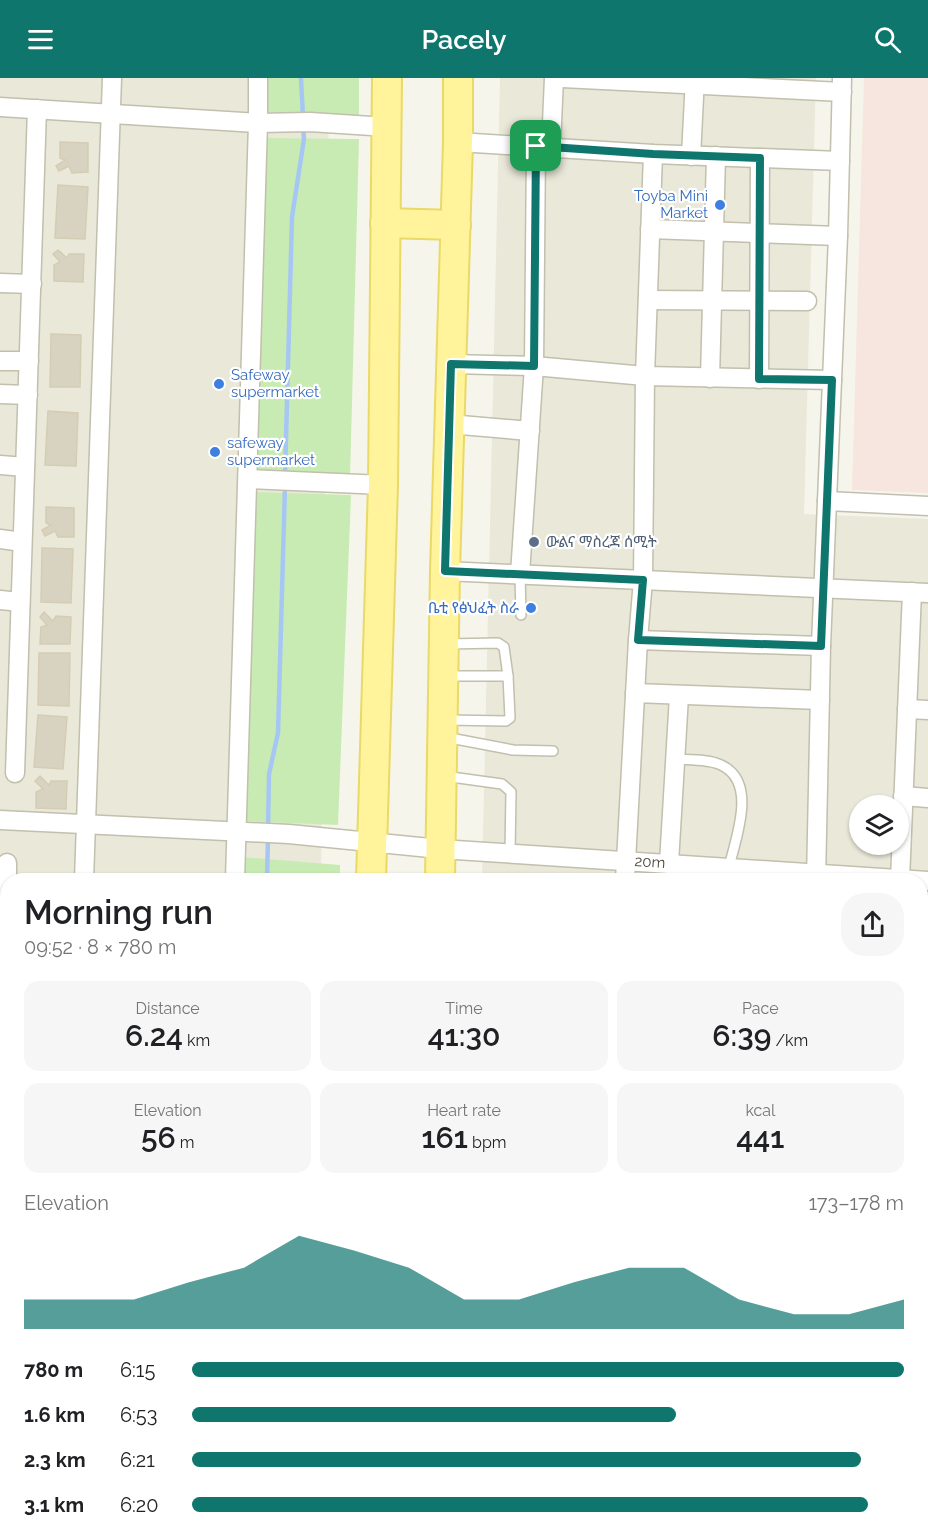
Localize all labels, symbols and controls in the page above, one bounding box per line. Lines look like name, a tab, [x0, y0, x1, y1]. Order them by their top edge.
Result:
icon: menu	[24, 23, 57, 56]
icon: search	[871, 23, 904, 56]
text: Pacely	[421, 24, 507, 55]
pin	[510, 120, 561, 171]
icon: arrive	[519, 129, 552, 162]
place label: Toyba Mini Market	[634, 187, 708, 222]
marker: Toyba Mini Market	[713, 198, 727, 212]
place label: Safeway supermarket	[231, 366, 319, 401]
marker: Safeway supermarket	[212, 377, 226, 391]
place label: safeway supermarket	[227, 434, 315, 469]
marker: safeway supermarket	[208, 445, 222, 459]
place label: ውልና ማስረጃ ሰሚት	[546, 533, 657, 551]
marker: ውልና ማስረጃ ሰሚት	[527, 535, 541, 549]
place label: ቤቲ የፅህፈት ስራ	[428, 599, 519, 617]
marker: ቤቲ የፅህፈት ስራ	[524, 601, 538, 615]
map controls	[849, 795, 909, 855]
button: layers	[849, 795, 909, 855]
street label: 20m	[634, 852, 666, 872]
text: Morning run	[24, 893, 213, 932]
button: share	[841, 893, 904, 956]
text: 09:52 · 8 × 780 m	[24, 935, 177, 959]
text: Distance	[136, 999, 200, 1018]
text: Time	[445, 999, 483, 1018]
text: Pace	[742, 999, 779, 1018]
text: 6.24	[125, 1018, 183, 1053]
text: 41:30	[428, 1018, 500, 1053]
text: 6:39	[712, 1018, 771, 1053]
text: km	[183, 1031, 210, 1050]
text: /km	[771, 1031, 808, 1050]
text: Elevation	[134, 1101, 202, 1120]
text: Heart rate	[427, 1101, 501, 1120]
text: kcal	[745, 1101, 775, 1120]
text: 56	[141, 1120, 176, 1155]
text: 161	[421, 1120, 468, 1155]
text: 441	[736, 1120, 784, 1155]
text: m	[176, 1133, 194, 1152]
text: bpm	[468, 1133, 507, 1152]
text: Elevation	[24, 1191, 109, 1215]
text: 173–178 m	[808, 1191, 904, 1215]
text: 780 m	[24, 1358, 83, 1382]
text: 6:15	[120, 1358, 155, 1382]
text: 1.6 km	[24, 1403, 85, 1427]
text: 6:53	[120, 1403, 157, 1427]
text: 2.3 km	[24, 1448, 86, 1472]
text: 6:21	[120, 1448, 155, 1472]
text: 3.1 km	[24, 1493, 84, 1517]
text: 6:20	[120, 1493, 158, 1517]

